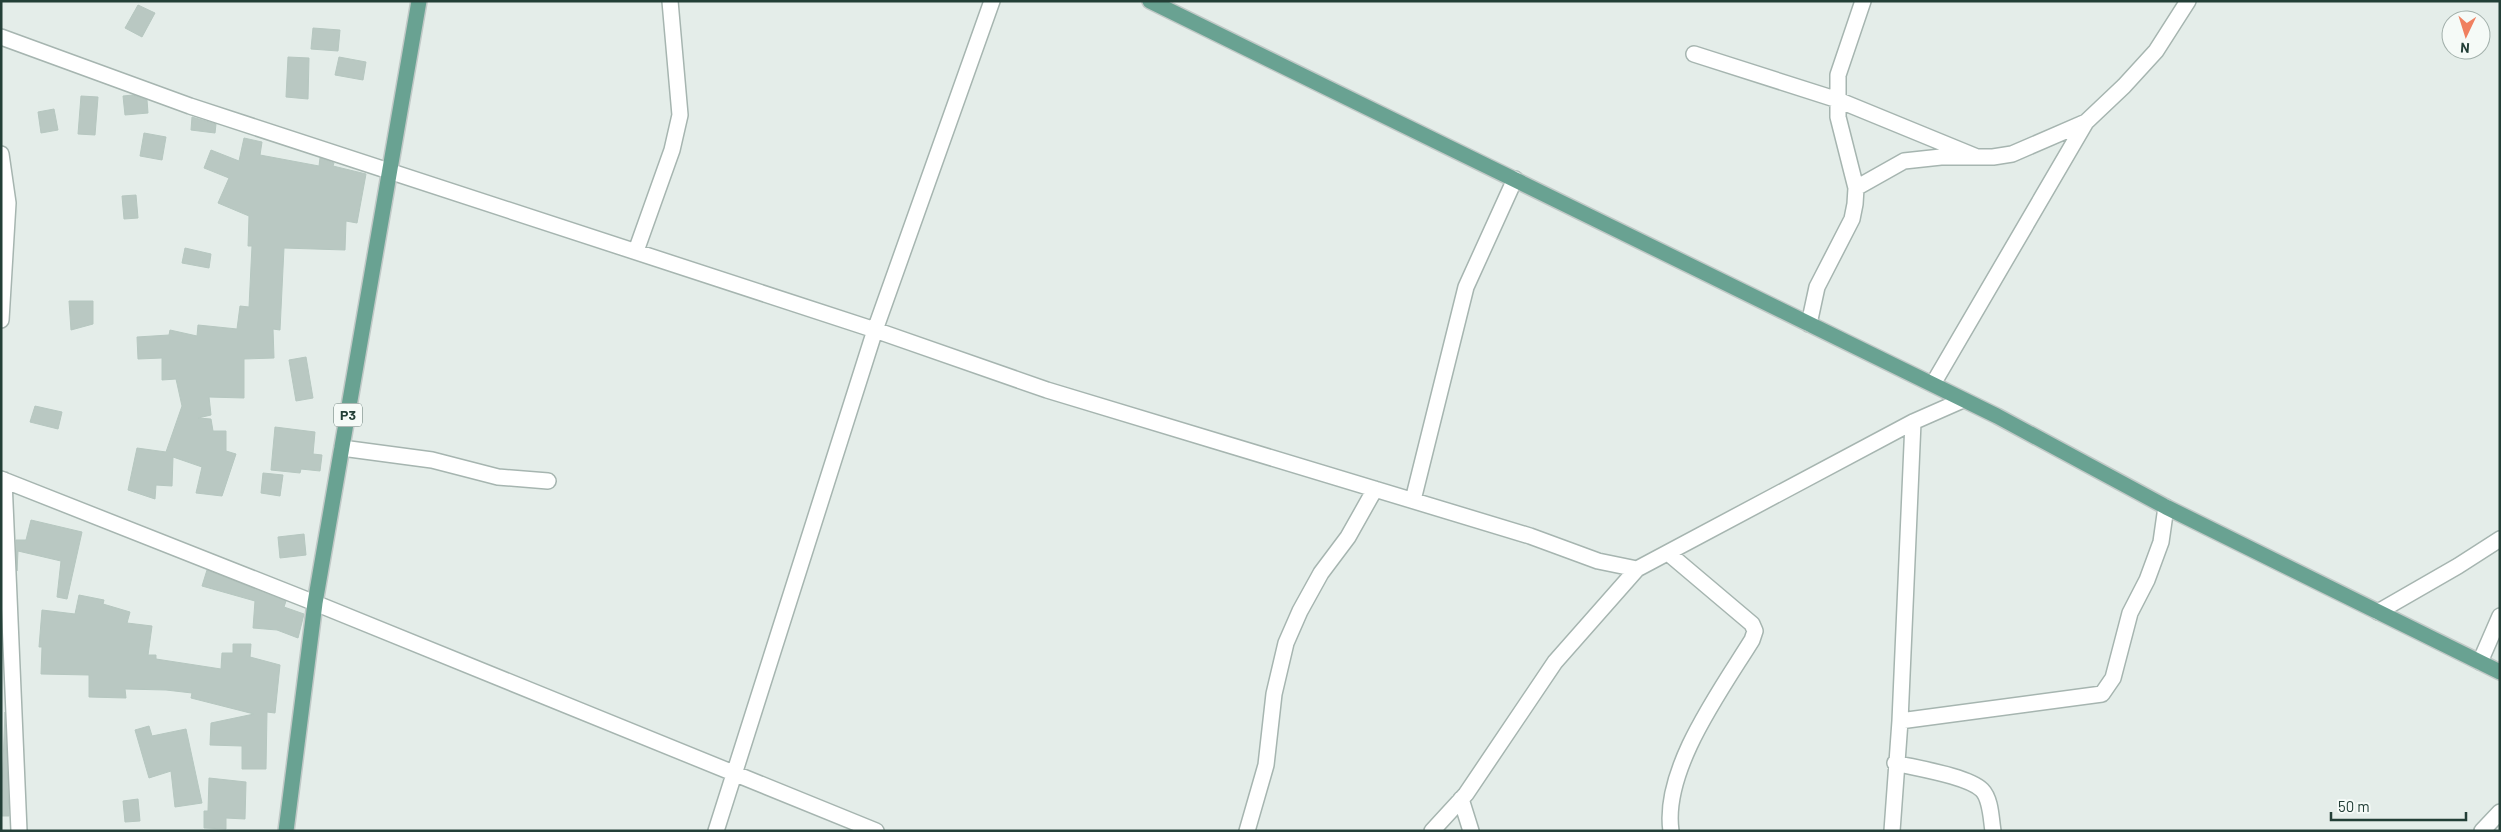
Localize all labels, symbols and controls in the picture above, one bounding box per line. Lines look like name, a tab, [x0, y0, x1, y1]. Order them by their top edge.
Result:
north arrow	[2441, 10, 2491, 60]
text: N	[2460, 40, 2470, 57]
road number: P3	[334, 404, 362, 426]
scale bar	[2331, 790, 2466, 822]
text: 50 m	[2338, 797, 2370, 815]

